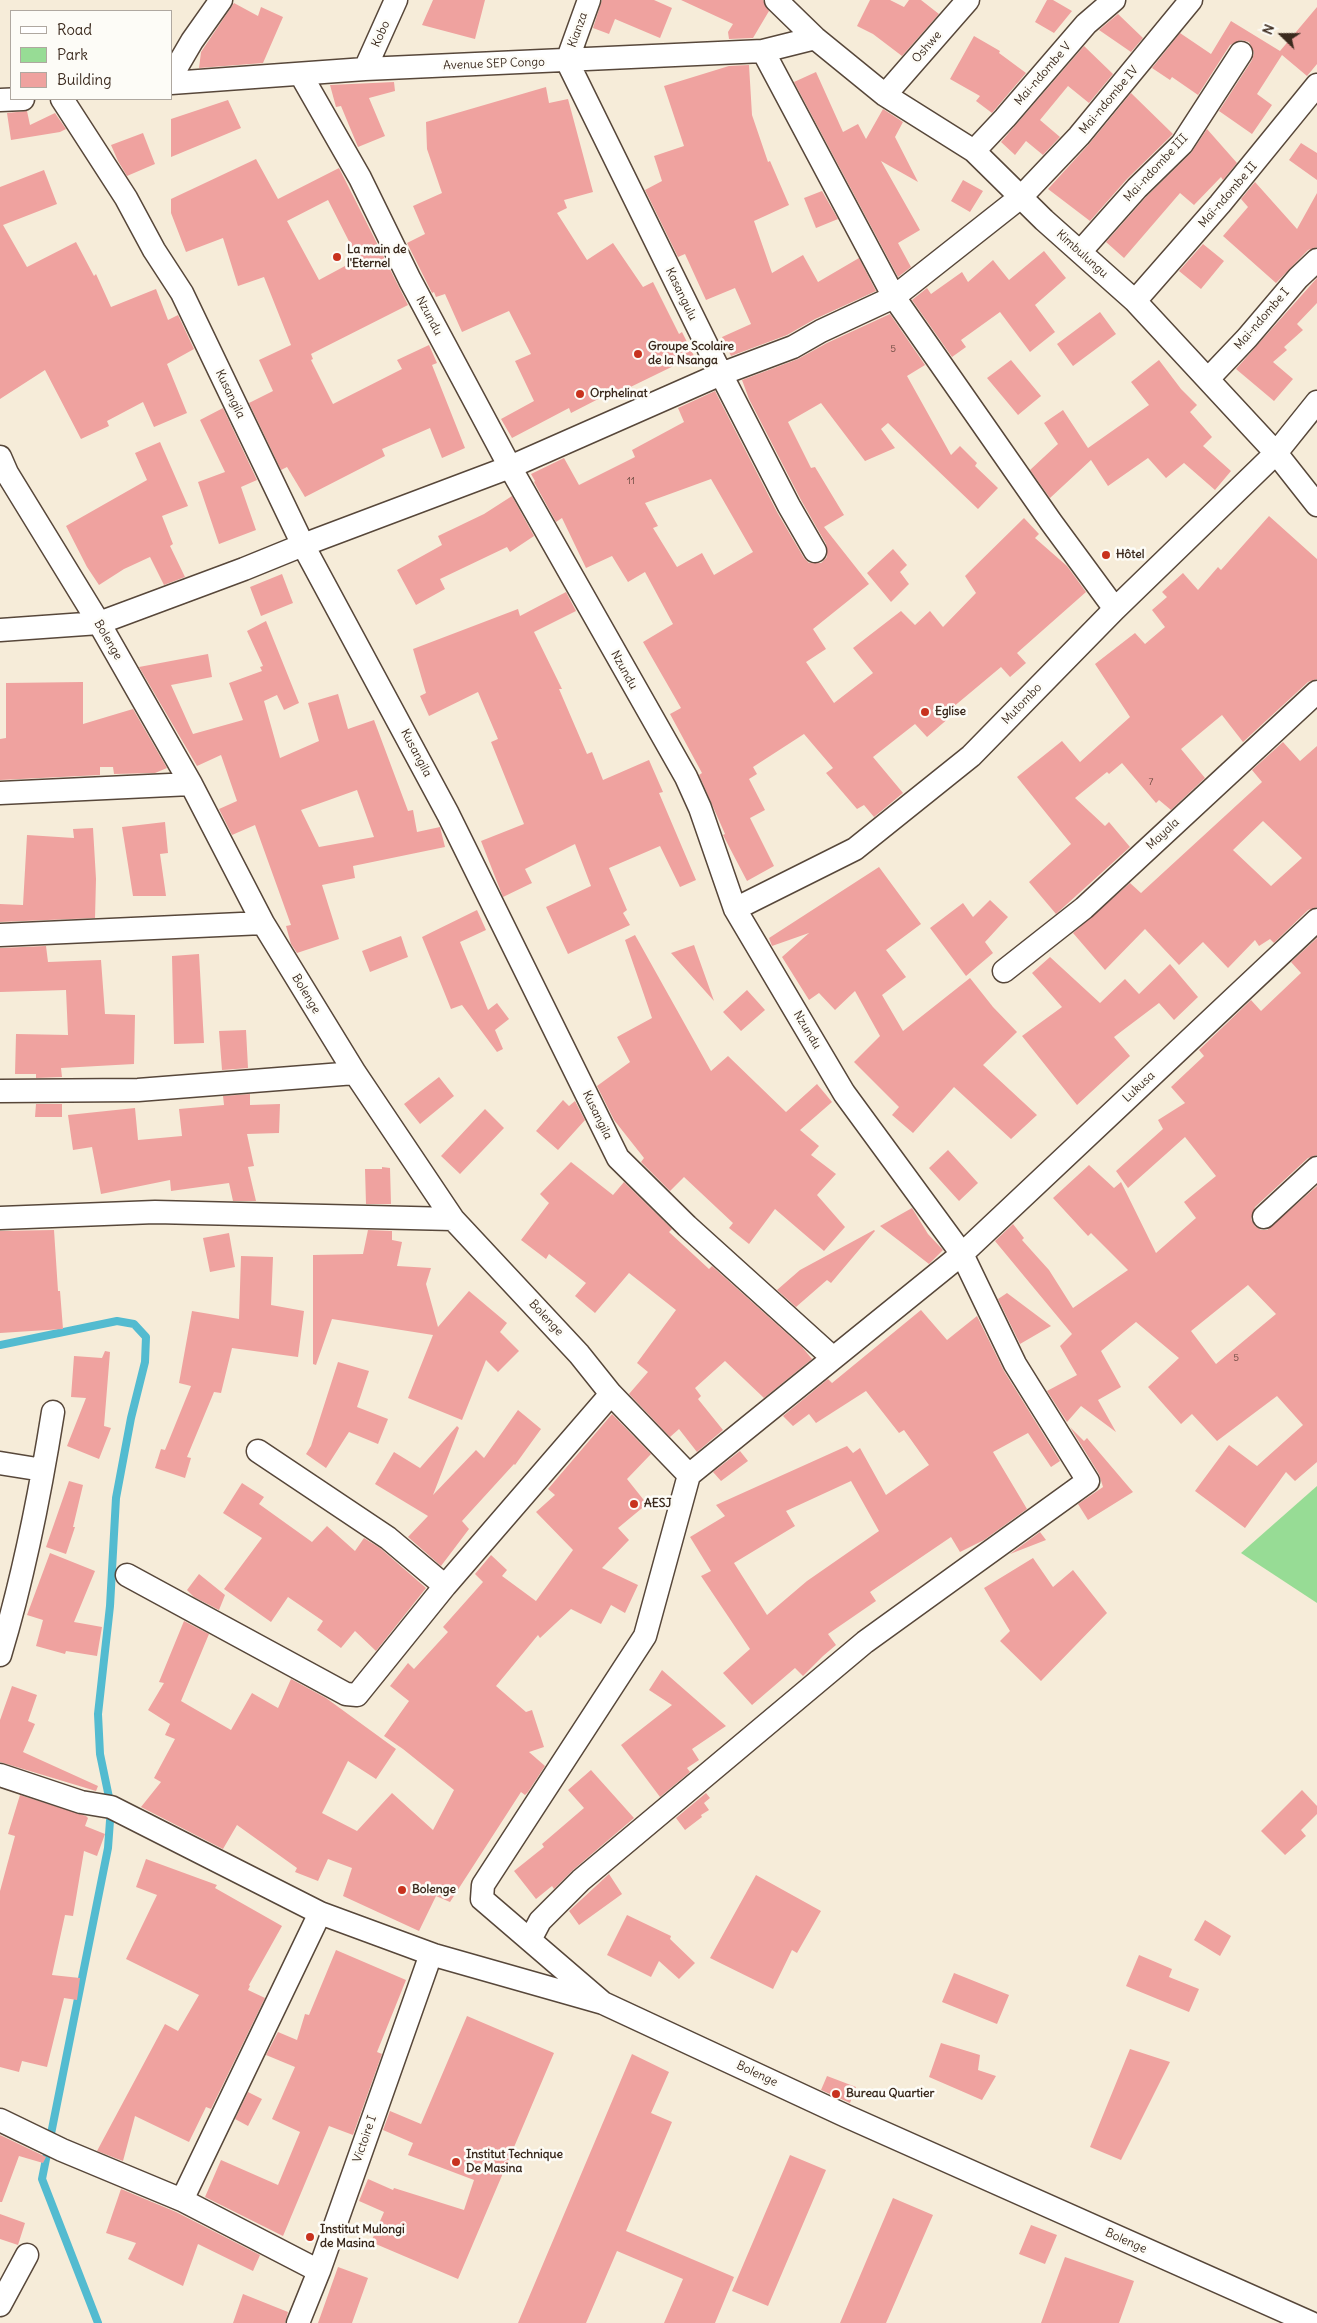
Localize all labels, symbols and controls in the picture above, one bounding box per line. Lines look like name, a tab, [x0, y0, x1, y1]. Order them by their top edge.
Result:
legend	[10, 10, 172, 100]
street label: Kianza	[565, 10, 591, 50]
north arrow	[1257, 10, 1307, 60]
street label: Kobo	[369, 19, 393, 49]
text: Road	[57, 20, 92, 39]
text: N	[1258, 22, 1278, 37]
street label: Oshwe	[909, 28, 945, 66]
street label: Mai-ndombe V	[1012, 39, 1074, 109]
text: Park	[57, 45, 88, 64]
street label: Avenue SEP Congo	[443, 55, 545, 73]
street label: Mai-ndombe IV	[1076, 63, 1142, 137]
text: Building	[57, 70, 112, 89]
street label: Mai-ndombe III	[1121, 131, 1191, 205]
street label: Maï-ndombe II	[1196, 159, 1260, 231]
street label: Kimbulungu	[1053, 227, 1111, 281]
place label: La main de l'Eternel	[347, 243, 406, 271]
marker: La main de l'Eternel	[331, 251, 343, 263]
street label: Kasangulu	[662, 265, 700, 323]
street label: Mai-ndombe I	[1231, 285, 1293, 353]
street label: Nzundu	[413, 294, 445, 338]
place label: Groupe Scolaire de la Nsanga	[648, 340, 734, 368]
house number: 5	[890, 343, 896, 355]
marker: Groupe Scolaire de la Nsanga	[632, 348, 644, 360]
street label: Kusangila	[212, 367, 248, 421]
place label: Orphelinat	[590, 387, 648, 401]
marker: Orphelinat	[574, 388, 586, 400]
house number: 11	[627, 475, 635, 487]
place label: Hôtel	[1116, 548, 1144, 562]
marker: Hôtel	[1100, 549, 1112, 561]
street label: Bolenge	[91, 617, 125, 663]
street label: Nzundu	[608, 648, 640, 692]
street label: Mutombo	[999, 681, 1045, 727]
place label: Eglise	[935, 705, 966, 719]
marker: Eglise	[919, 706, 931, 718]
street label: Kusangila	[397, 726, 435, 780]
house number: 7	[1149, 776, 1153, 788]
street label: Mayala	[1144, 815, 1182, 853]
street label: Bolenge	[289, 971, 323, 1017]
street label: Nzundu	[790, 1008, 824, 1052]
street label: Lukusa	[1120, 1068, 1158, 1106]
street label: Kusangila	[579, 1088, 615, 1142]
street label: Bolenge	[526, 1297, 566, 1339]
house number: 5	[1233, 1352, 1239, 1364]
place label: AESJ	[644, 1497, 672, 1511]
marker: AESJ	[628, 1498, 640, 1510]
place label: Bolenge	[412, 1883, 456, 1897]
marker: Bolenge	[396, 1884, 408, 1896]
street label: Bolenge	[734, 2058, 780, 2090]
place label: Bureau Quartier	[846, 2087, 934, 2101]
marker: Bureau Quartier	[830, 2088, 842, 2100]
street label: Victoire I	[350, 2114, 380, 2164]
place label: Institut Technique De Masina	[466, 2148, 563, 2176]
marker: Institut Technique De Masina	[450, 2156, 462, 2168]
place label: Institut Mulongi de Masina	[320, 2223, 405, 2251]
street label: Bolenge	[1103, 2226, 1149, 2256]
marker: Institut Mulongi de Masina	[304, 2231, 316, 2243]

